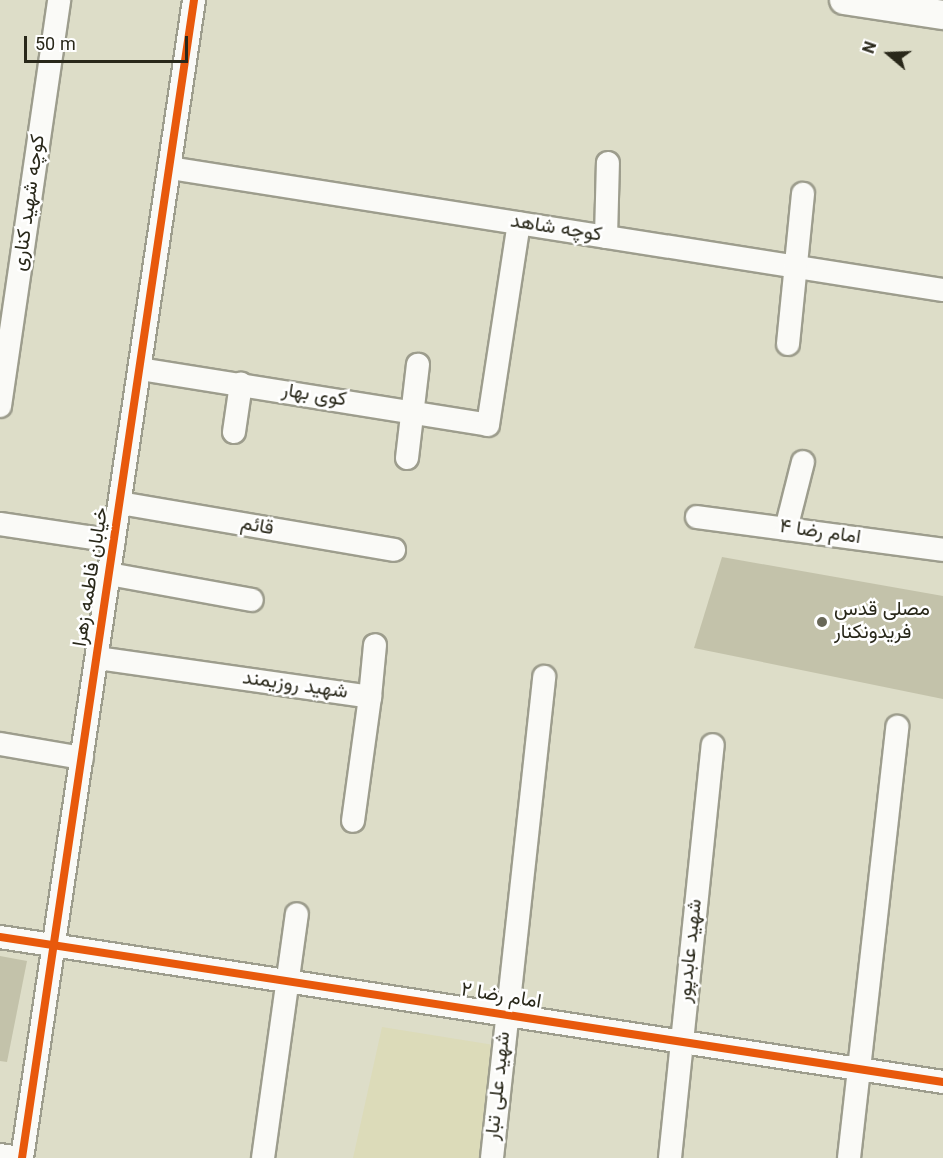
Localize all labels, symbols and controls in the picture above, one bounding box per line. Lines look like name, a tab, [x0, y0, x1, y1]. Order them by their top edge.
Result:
scale bar	[27, 24, 190, 62]
north arrow	[859, 24, 919, 84]
text: 50 m	[35, 32, 76, 60]
text: N	[858, 39, 885, 57]
street label: کوچه شهید کناری	[9, 133, 51, 273]
street label: کوچه شاهد	[508, 210, 604, 248]
street label: کوی بهار	[280, 379, 348, 413]
street label: خیابان فاطمه زهرا	[69, 506, 115, 648]
street label: قائم	[239, 512, 275, 542]
street label: امام رضا ۴	[778, 515, 862, 551]
place label: مصلی قدس فریدونکنار	[834, 598, 930, 645]
marker: مصلی قدس فریدونکنار	[815, 615, 829, 629]
street label: شهید روزیمند	[241, 667, 349, 705]
street label: شهید عابدپور	[674, 898, 708, 1004]
street label: امام رضا ۲	[459, 979, 543, 1015]
street label: شهید علی تبار	[481, 1030, 517, 1142]

